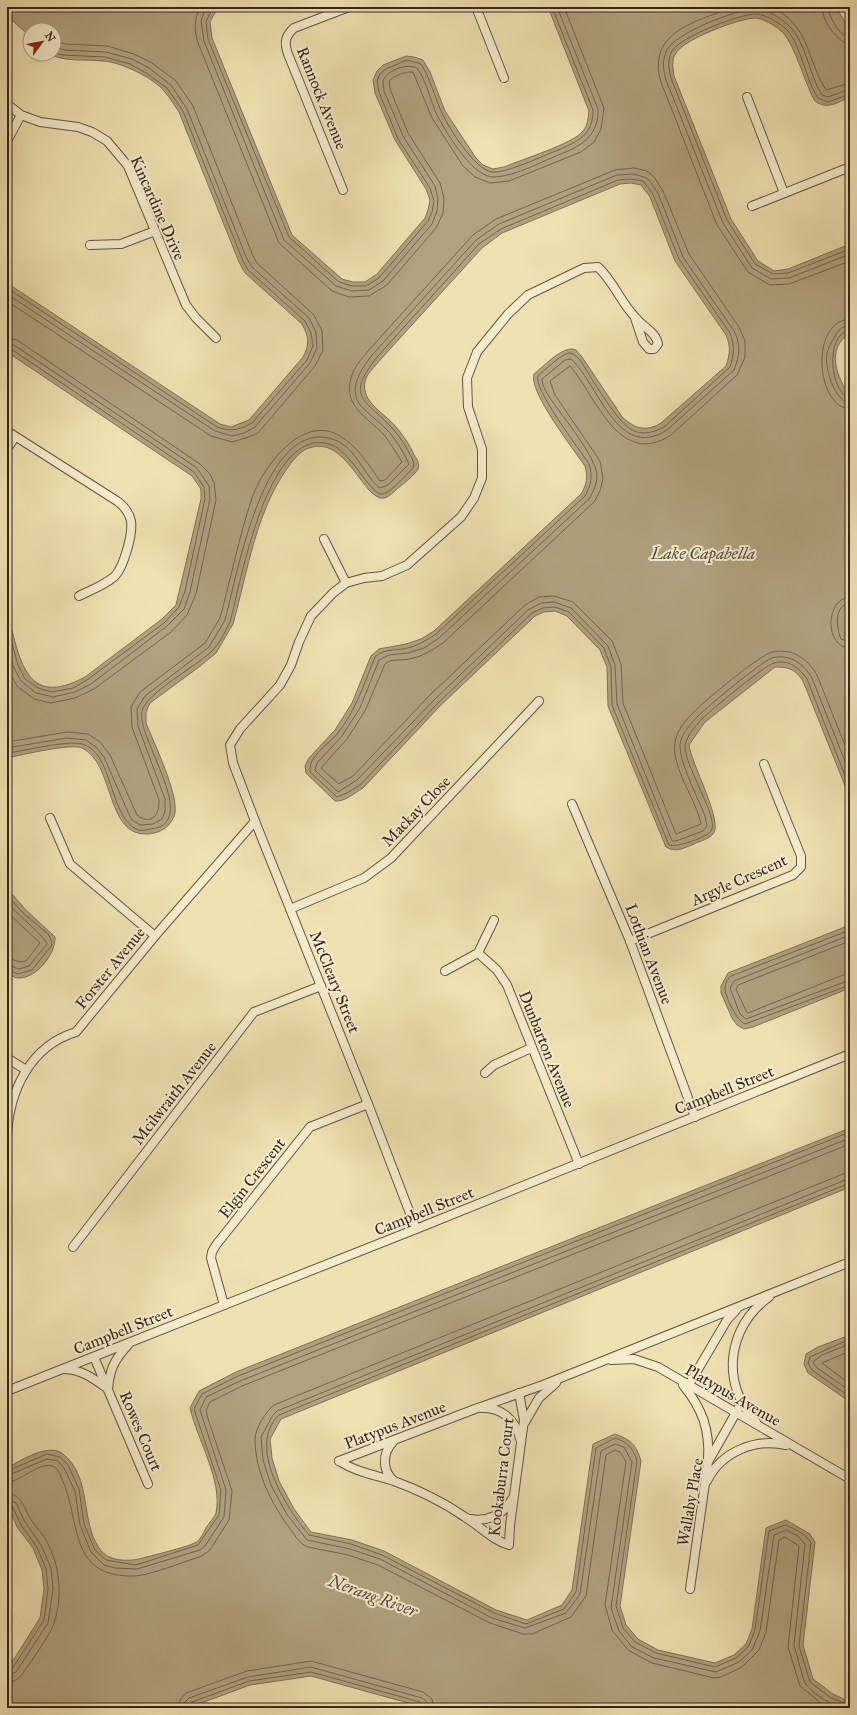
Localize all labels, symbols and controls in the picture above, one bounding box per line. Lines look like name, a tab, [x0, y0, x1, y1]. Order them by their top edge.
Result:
north arrow	[22, 22, 62, 62]
text: N	[42, 30, 58, 45]
street label: Rannock Avenue	[293, 44, 351, 152]
street label: Kincardine Drive	[127, 153, 190, 263]
water label: Lake Capabella	[650, 543, 755, 564]
street label: Mackay Close	[378, 772, 455, 850]
street label: Argyle Crescent	[687, 850, 791, 911]
street label: Lothian Avenue	[621, 901, 677, 1007]
street label: Forster Avenue	[71, 923, 149, 1013]
street label: McCleary Street	[306, 928, 364, 1036]
street label: Dunbarton Avenue	[515, 988, 579, 1110]
street label: Mcilwraith Avenue	[128, 1038, 220, 1148]
street label: Campbell Street	[672, 1061, 777, 1119]
street label: Elgin Crescent	[215, 1134, 290, 1223]
street label: Campbell Street	[372, 1182, 477, 1240]
street label: Campbell Street	[71, 1301, 176, 1359]
street label: Platypus Avenue	[682, 1360, 784, 1430]
street label: Rowes Court	[116, 1388, 166, 1474]
street label: Platypus Avenue	[342, 1397, 449, 1453]
street label: Kookaburra Court	[484, 1416, 518, 1537]
street label: Wallaby Place	[673, 1456, 707, 1547]
water label: Nerang River	[325, 1570, 421, 1622]

